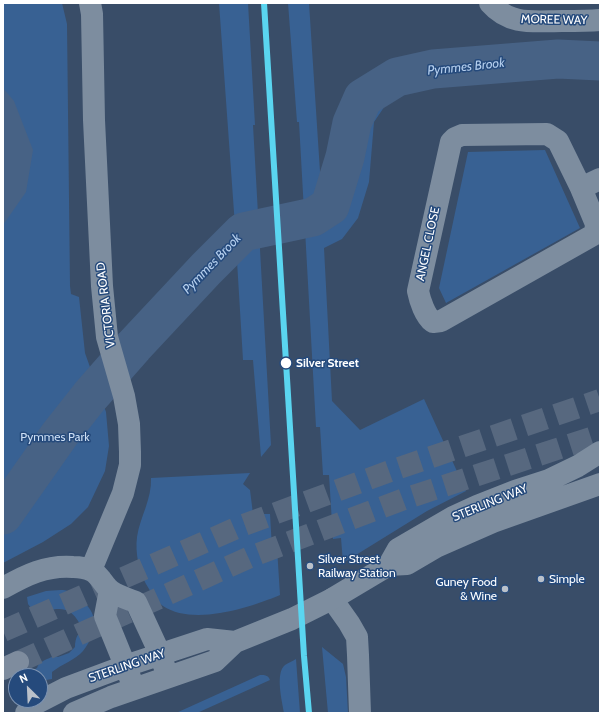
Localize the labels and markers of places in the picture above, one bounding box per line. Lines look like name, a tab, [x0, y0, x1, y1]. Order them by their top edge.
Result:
marker: Silver Street	[279, 356, 293, 370]
place label: Silver Street	[296, 356, 359, 370]
place label: Silver Street Railway Station	[318, 552, 396, 580]
marker: Silver Street Railway Station	[305, 561, 315, 571]
place label: Simple	[549, 572, 585, 586]
marker: Simple	[536, 574, 546, 584]
place label: Guney Food & Wine	[436, 575, 497, 603]
marker: Guney Food & Wine	[500, 584, 510, 594]

